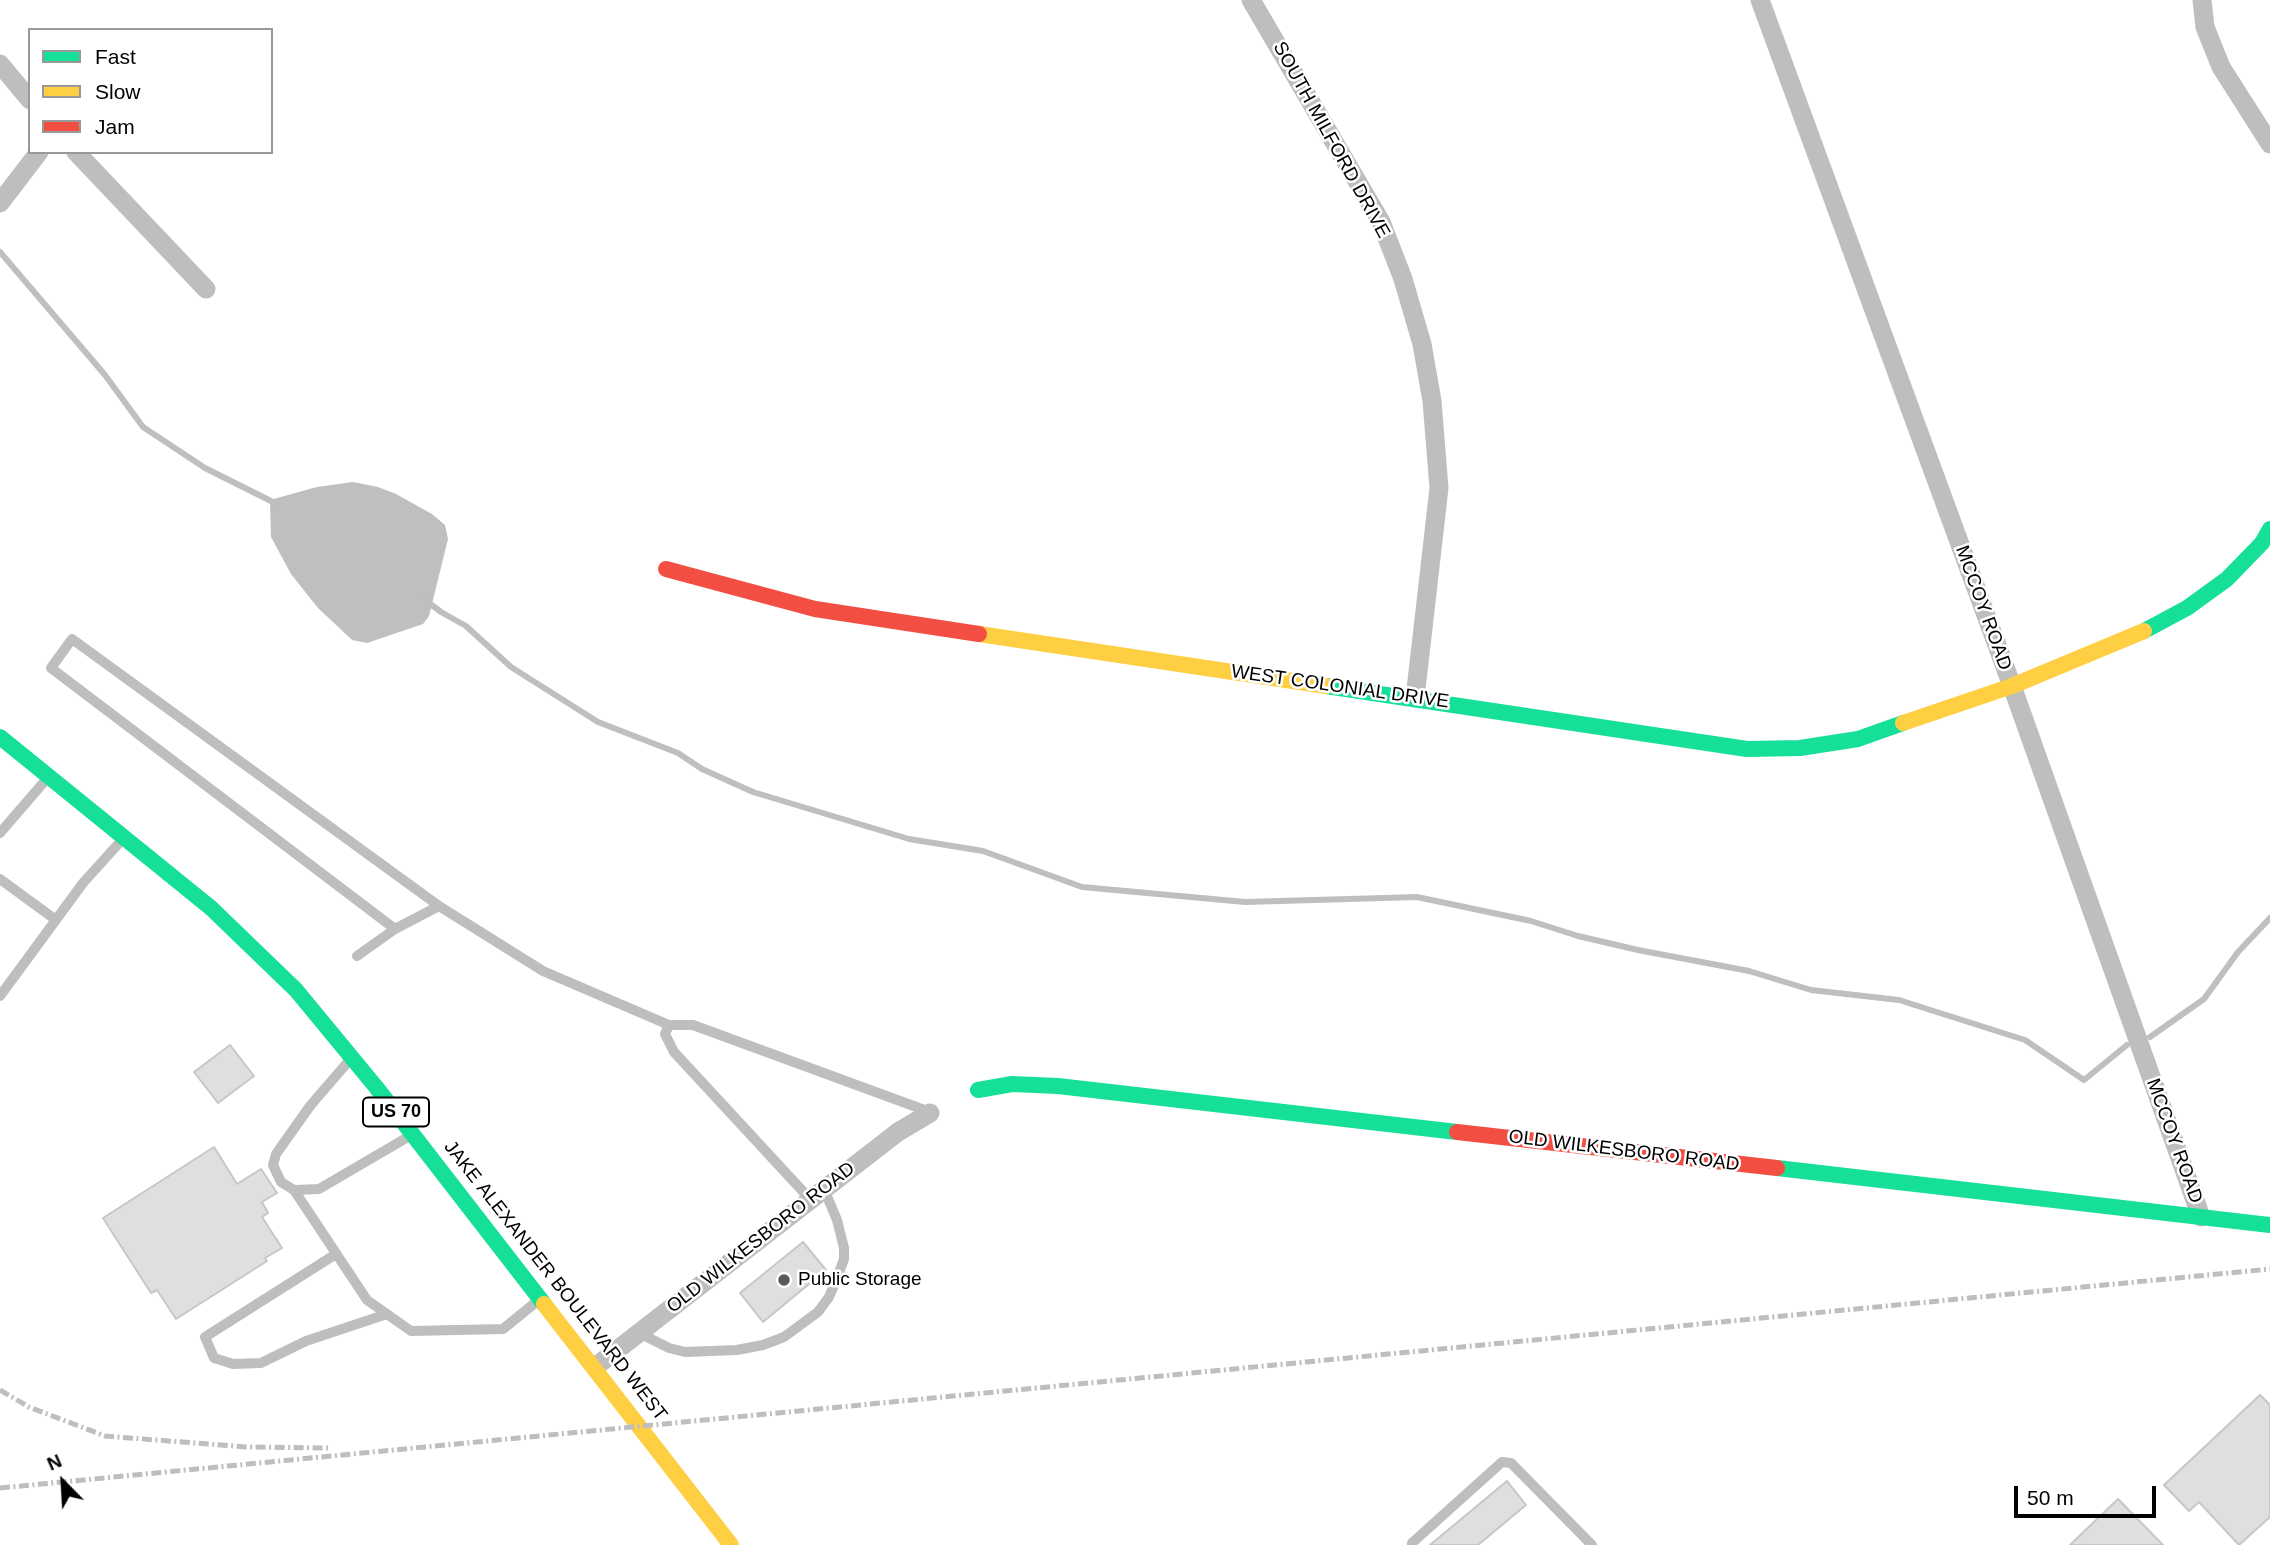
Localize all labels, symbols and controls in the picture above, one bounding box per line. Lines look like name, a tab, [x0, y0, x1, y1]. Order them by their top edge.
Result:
legend	[28, 28, 273, 154]
street label: SOUTH MILFORD DRIVE	[1268, 38, 1394, 242]
text: Fast	[95, 45, 136, 68]
text: Slow	[95, 80, 141, 103]
text: Jam	[95, 115, 135, 138]
street label: MCCOY ROAD	[1950, 543, 2016, 673]
street label: WEST COLONIAL DRIVE	[1230, 660, 1450, 714]
street label: MCCOY ROAD	[2141, 1076, 2207, 1206]
road number: US 70	[363, 1098, 429, 1126]
street label: OLD WILKESBORO ROAD	[1507, 1126, 1741, 1176]
street label: JAKE ALEXANDER BOULEVARD WEST	[439, 1136, 671, 1426]
street label: OLD WILKESBORO ROAD	[662, 1158, 860, 1318]
place label: Public Storage	[798, 1269, 922, 1291]
marker: Public Storage	[776, 1272, 792, 1288]
north arrow	[28, 1447, 98, 1517]
text: N	[44, 1450, 65, 1475]
scale bar	[2018, 1472, 2160, 1516]
text: 50 m	[2027, 1486, 2074, 1509]

